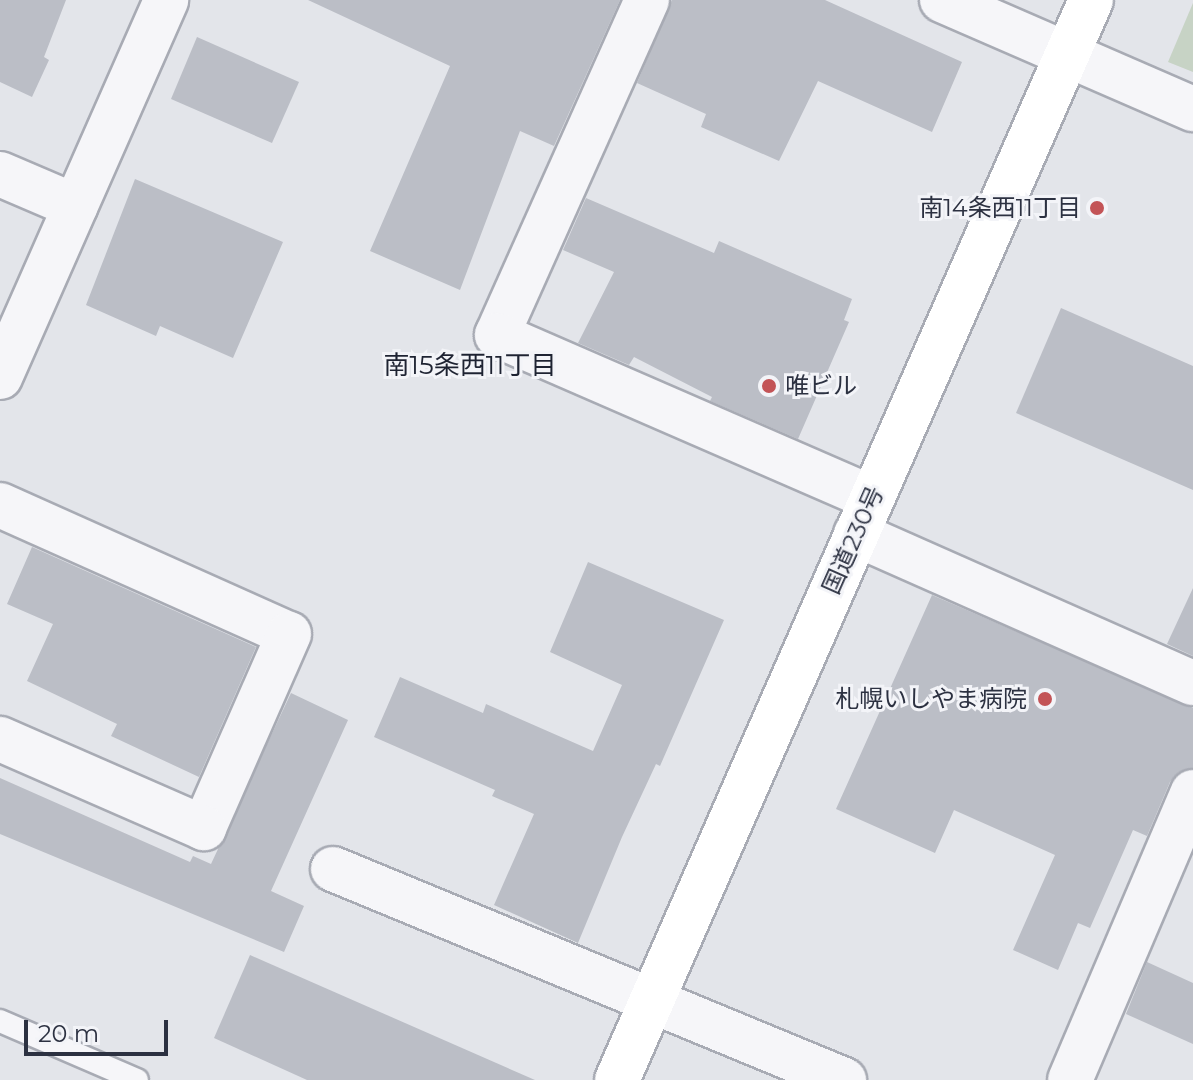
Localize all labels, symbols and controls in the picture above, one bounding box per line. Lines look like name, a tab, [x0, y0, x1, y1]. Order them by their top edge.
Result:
place label: 南14条西11丁目	[919, 194, 1081, 222]
marker: 南14条西11丁目	[1088, 199, 1106, 217]
district label: 南15条西11丁目	[384, 350, 556, 382]
place label: 唯ビル	[785, 372, 857, 400]
marker: 唯ビル	[760, 377, 778, 395]
street label: 国道230号	[816, 482, 890, 598]
place label: 札幌いしやま病院	[835, 685, 1027, 713]
marker: 札幌いしやま病院	[1034, 688, 1056, 710]
scale bar	[28, 1004, 172, 1054]
text: 20 m	[38, 1019, 99, 1048]

